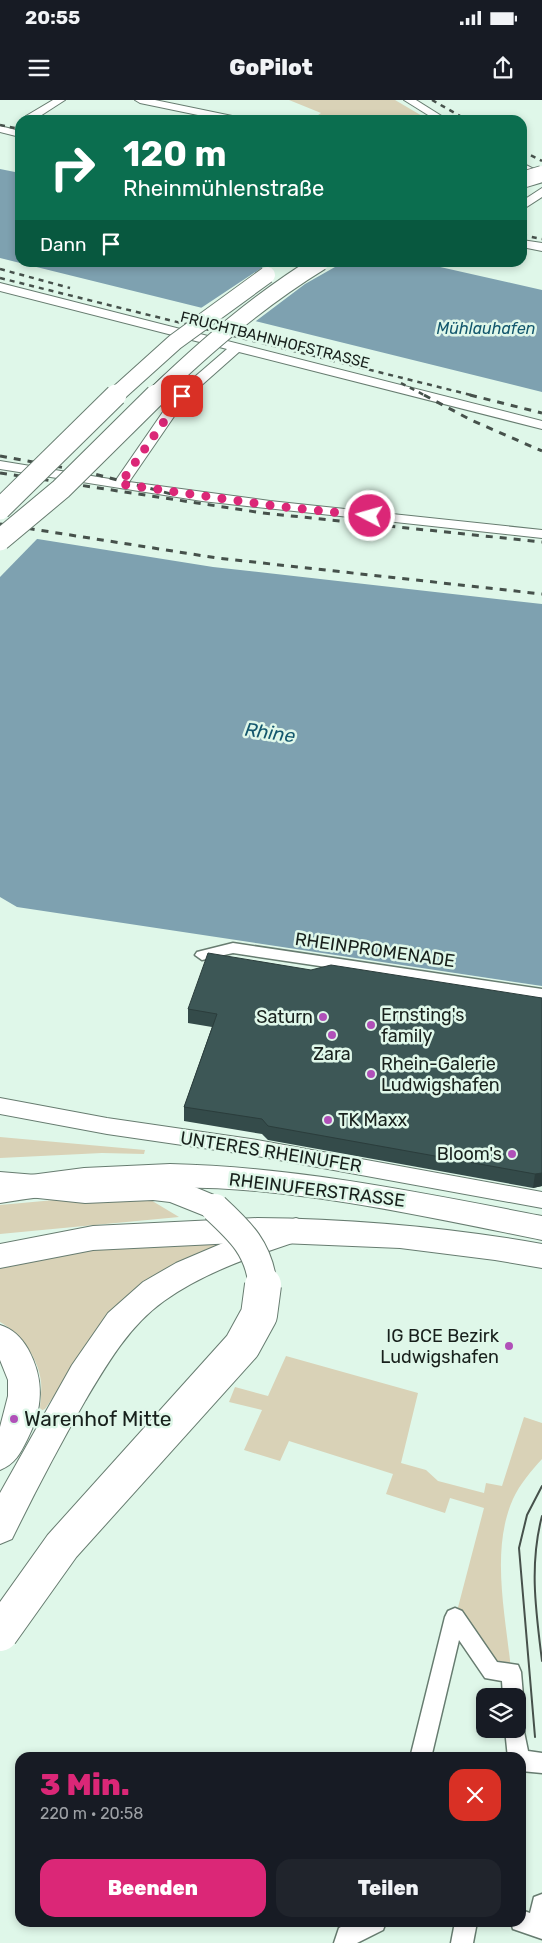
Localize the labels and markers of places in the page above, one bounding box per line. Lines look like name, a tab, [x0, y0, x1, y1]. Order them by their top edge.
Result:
pin	[161, 375, 203, 417]
place label: Ernsting's family	[381, 1004, 464, 1047]
place label: Saturn	[256, 1006, 313, 1028]
marker: Saturn	[317, 1011, 329, 1023]
marker: Ernsting's family	[365, 1019, 377, 1031]
marker: Zara	[326, 1029, 338, 1041]
place label: Zara	[313, 1043, 351, 1065]
place label: Rhein-Galerie Ludwigshafen	[381, 1053, 500, 1096]
marker: Rhein-Galerie Ludwigshafen	[365, 1068, 377, 1080]
place label: TK Maxx	[338, 1109, 407, 1131]
marker: TK Maxx	[322, 1114, 334, 1126]
place label: Bloom's	[437, 1143, 502, 1165]
marker: Bloom's	[506, 1148, 518, 1160]
place label: IG BCE Bezirk Ludwigshafen	[380, 1325, 500, 1368]
marker: IG BCE Bezirk Ludwigshafen	[503, 1340, 515, 1352]
place label: Warenhof Mitte	[24, 1406, 172, 1431]
marker: Warenhof Mitte	[8, 1413, 20, 1425]

